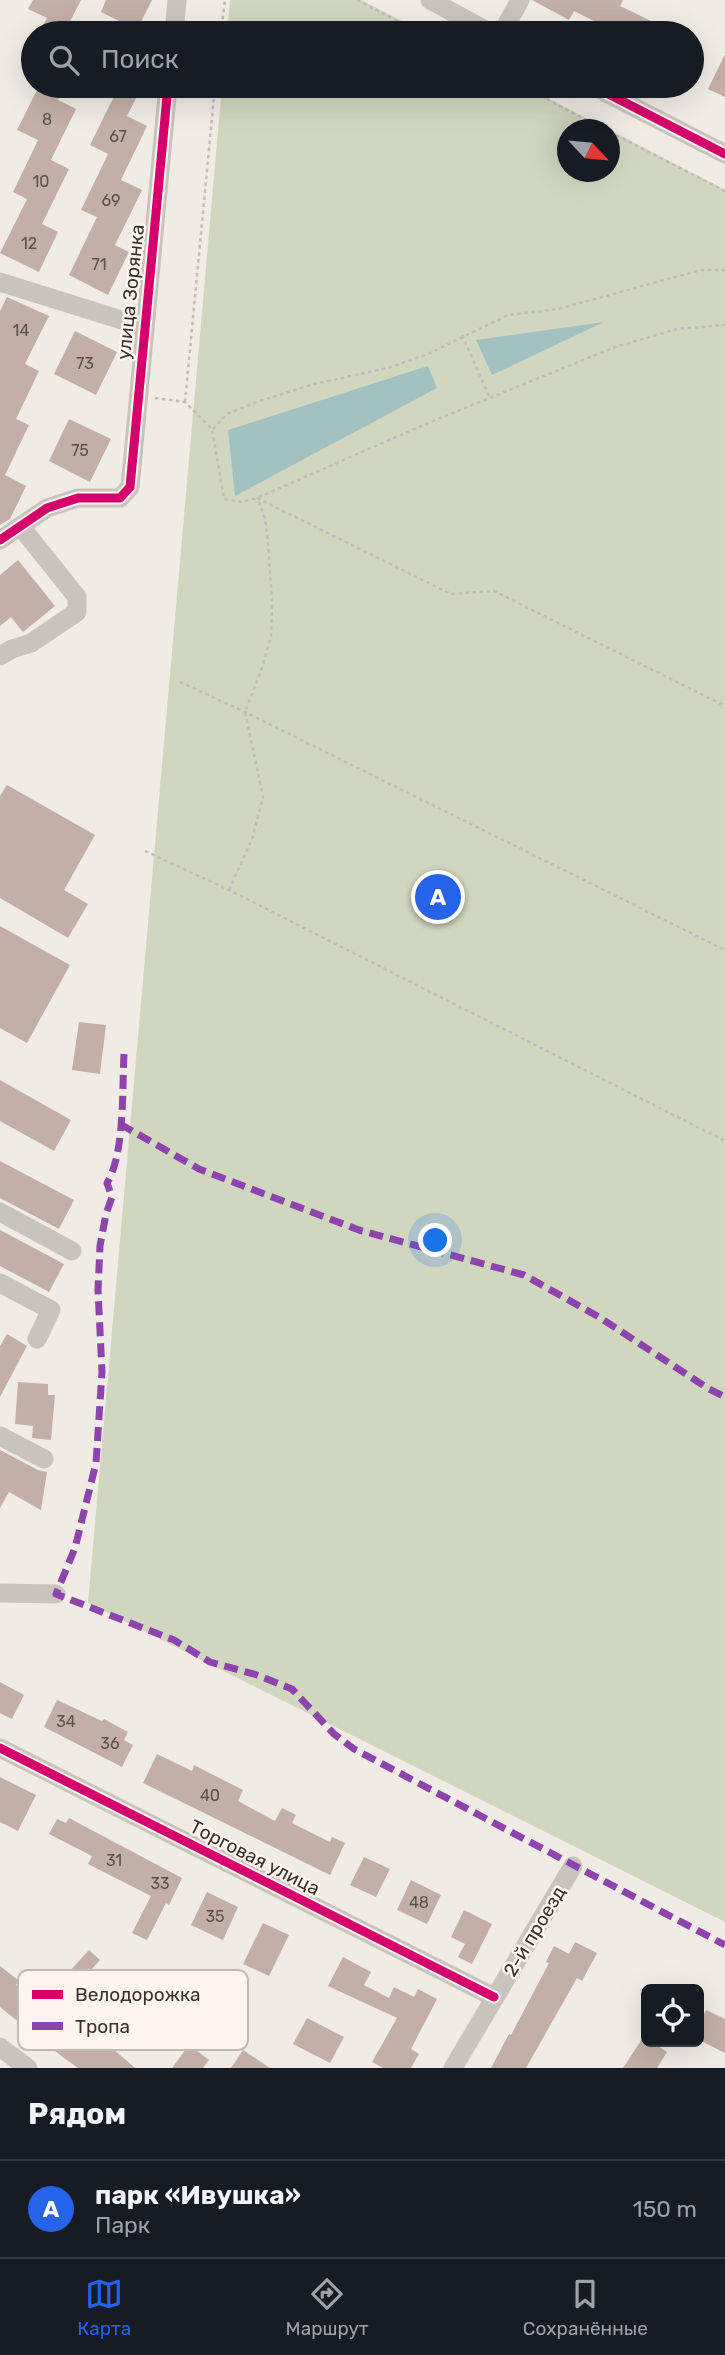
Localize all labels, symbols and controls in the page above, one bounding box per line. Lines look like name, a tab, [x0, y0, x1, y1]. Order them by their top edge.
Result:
search box	[21, 21, 704, 98]
icon: search	[45, 41, 83, 79]
text: Поиск	[101, 44, 179, 75]
house number: 8	[42, 110, 52, 129]
north arrow	[557, 119, 620, 182]
house number: 67	[109, 127, 127, 146]
house number: 10	[32, 172, 50, 191]
house number: 69	[101, 191, 121, 210]
street label: улица Зорянка	[112, 223, 149, 361]
house number: 12	[21, 234, 37, 253]
house number: 71	[91, 255, 107, 274]
house number: 14	[13, 321, 29, 340]
house number: 73	[76, 354, 94, 373]
house number: 75	[71, 441, 89, 460]
pin: A	[415, 871, 461, 923]
your location	[418, 1223, 452, 1257]
house number: 34	[56, 1712, 76, 1731]
house number: 36	[100, 1734, 120, 1753]
house number: 40	[200, 1786, 220, 1805]
street label: Торговая улица	[186, 1815, 324, 1900]
house number: 31	[106, 1851, 122, 1870]
house number: 33	[150, 1874, 170, 1893]
street label: 2-й проезд	[498, 1882, 570, 1981]
house number: 48	[409, 1893, 429, 1912]
house number: 35	[205, 1907, 225, 1926]
legend	[18, 1970, 248, 2050]
text: Велодорожка	[75, 1983, 201, 2006]
map controls	[641, 1984, 704, 2047]
button: locate	[641, 1984, 704, 2047]
text: Тропа	[75, 2015, 130, 2038]
text: Рядом	[28, 2096, 126, 2132]
text: парк «Ивушка»	[95, 2180, 301, 2211]
text: A	[43, 2195, 59, 2223]
text: 150 m	[633, 2195, 697, 2223]
text: Парк	[95, 2211, 150, 2239]
tab: Карта	[77, 2275, 131, 2340]
tab: Маршрут	[286, 2275, 369, 2340]
tab: Сохранённые	[523, 2275, 648, 2340]

